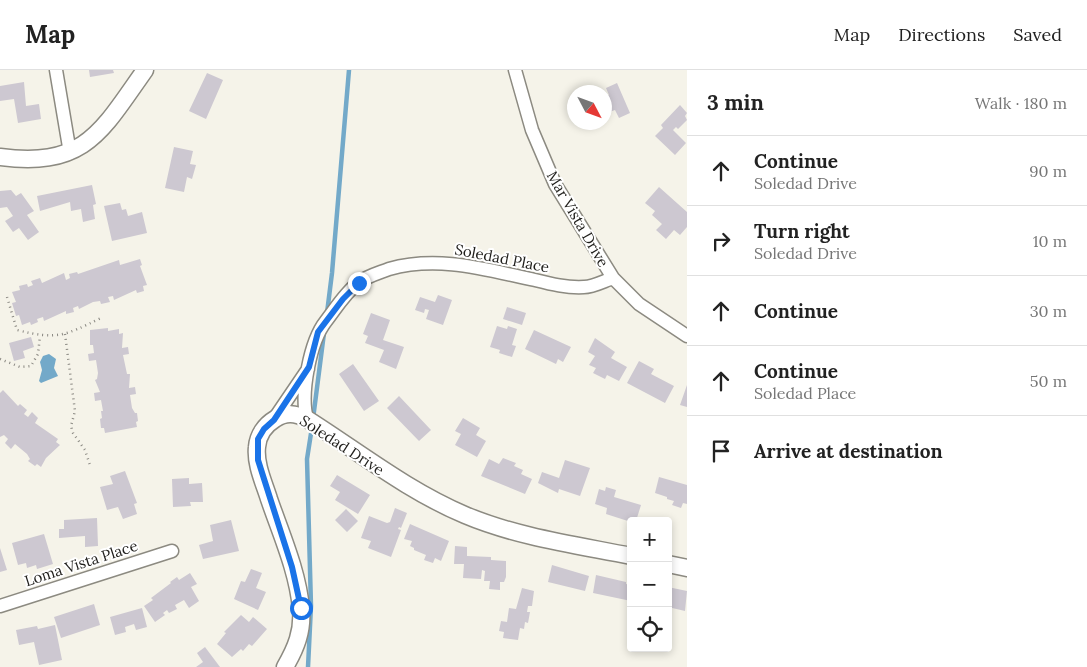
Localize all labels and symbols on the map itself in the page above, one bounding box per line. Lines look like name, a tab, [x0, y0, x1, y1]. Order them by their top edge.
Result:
north arrow	[567, 85, 612, 130]
street label: Mar Vista Drive	[543, 168, 613, 270]
street label: Soledad Place	[453, 240, 551, 276]
route end	[348, 272, 371, 295]
street label: Soledad Drive	[296, 411, 388, 479]
street label: Loma Vista Place	[22, 536, 140, 590]
route start	[290, 597, 313, 620]

